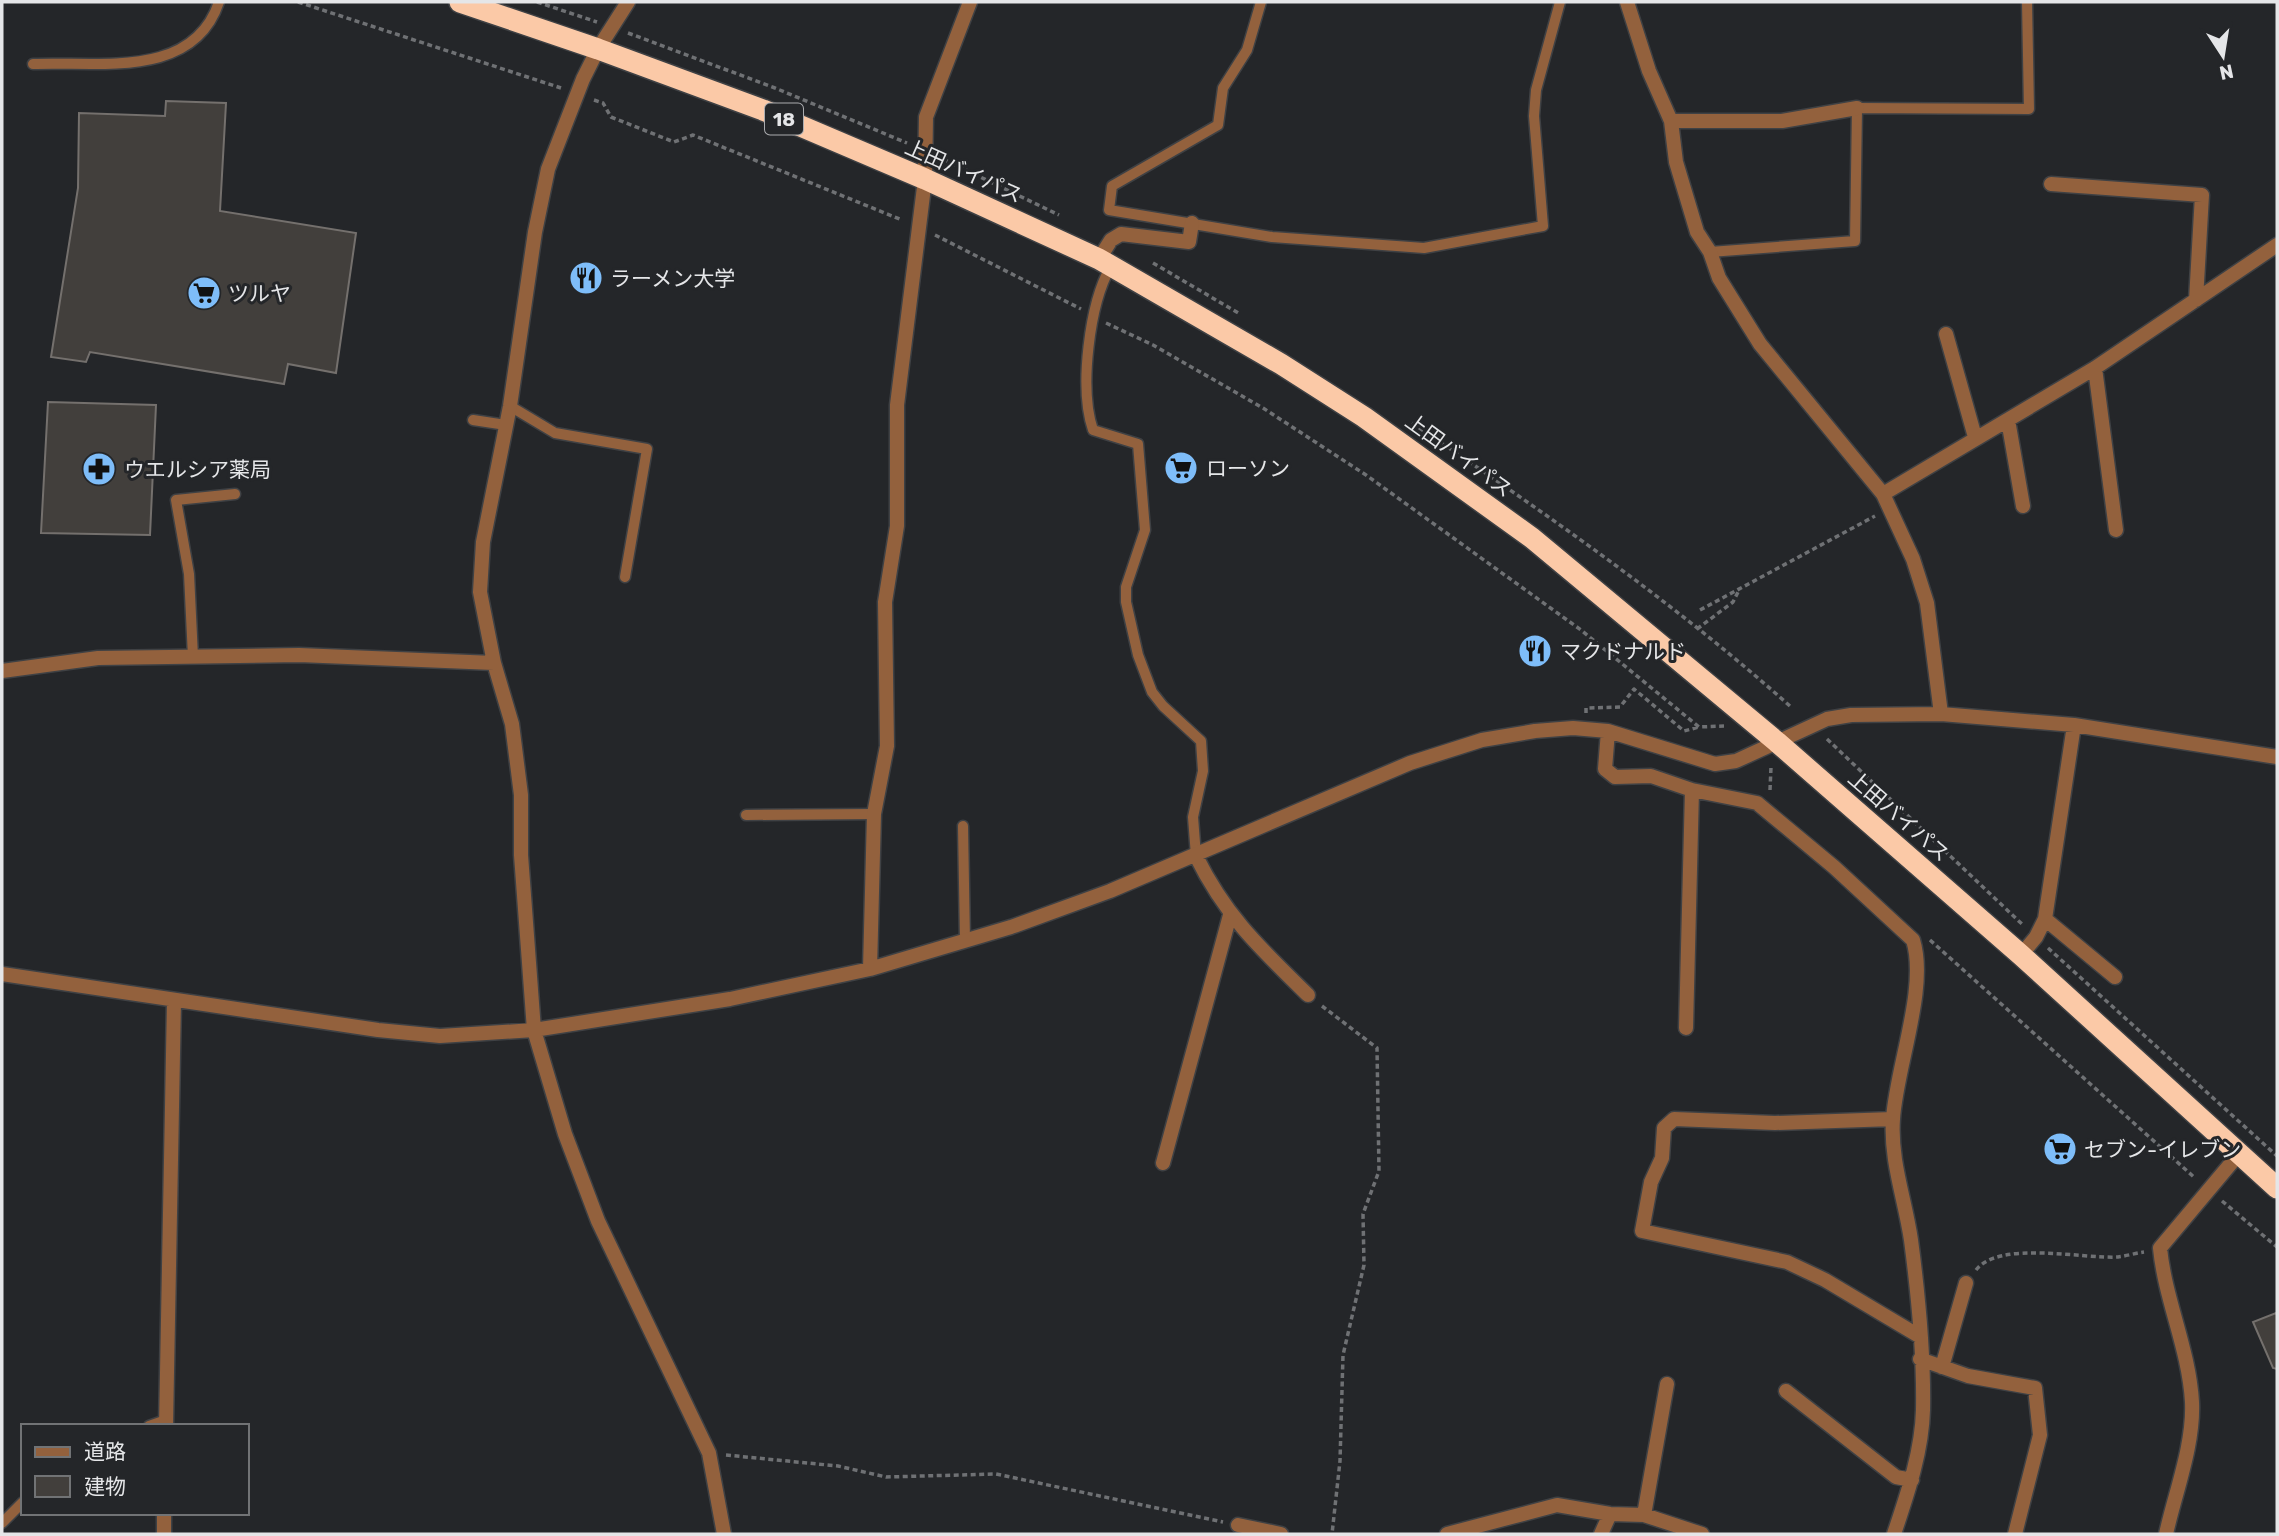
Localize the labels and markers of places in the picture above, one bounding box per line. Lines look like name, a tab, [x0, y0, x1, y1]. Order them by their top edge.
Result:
restaurant icon: ラーメン大学	[567, 259, 605, 297]
place label: ラーメン大学	[610, 266, 735, 291]
supermarket icon: ツルヤ	[185, 274, 223, 312]
place label: ツルヤ	[228, 281, 291, 306]
supermarket icon: ローソン	[1162, 449, 1200, 487]
pharmacy icon: ウエルシア薬局	[80, 450, 118, 488]
place label: ローソン	[1206, 456, 1290, 481]
place label: ウエルシア薬局	[124, 457, 271, 482]
restaurant icon: マクドナルド	[1516, 632, 1554, 670]
place label: マクドナルド	[1560, 639, 1686, 664]
supermarket icon: セブン-イレブン	[2041, 1130, 2079, 1168]
place label: セブン-イレブン	[2084, 1137, 2241, 1162]

